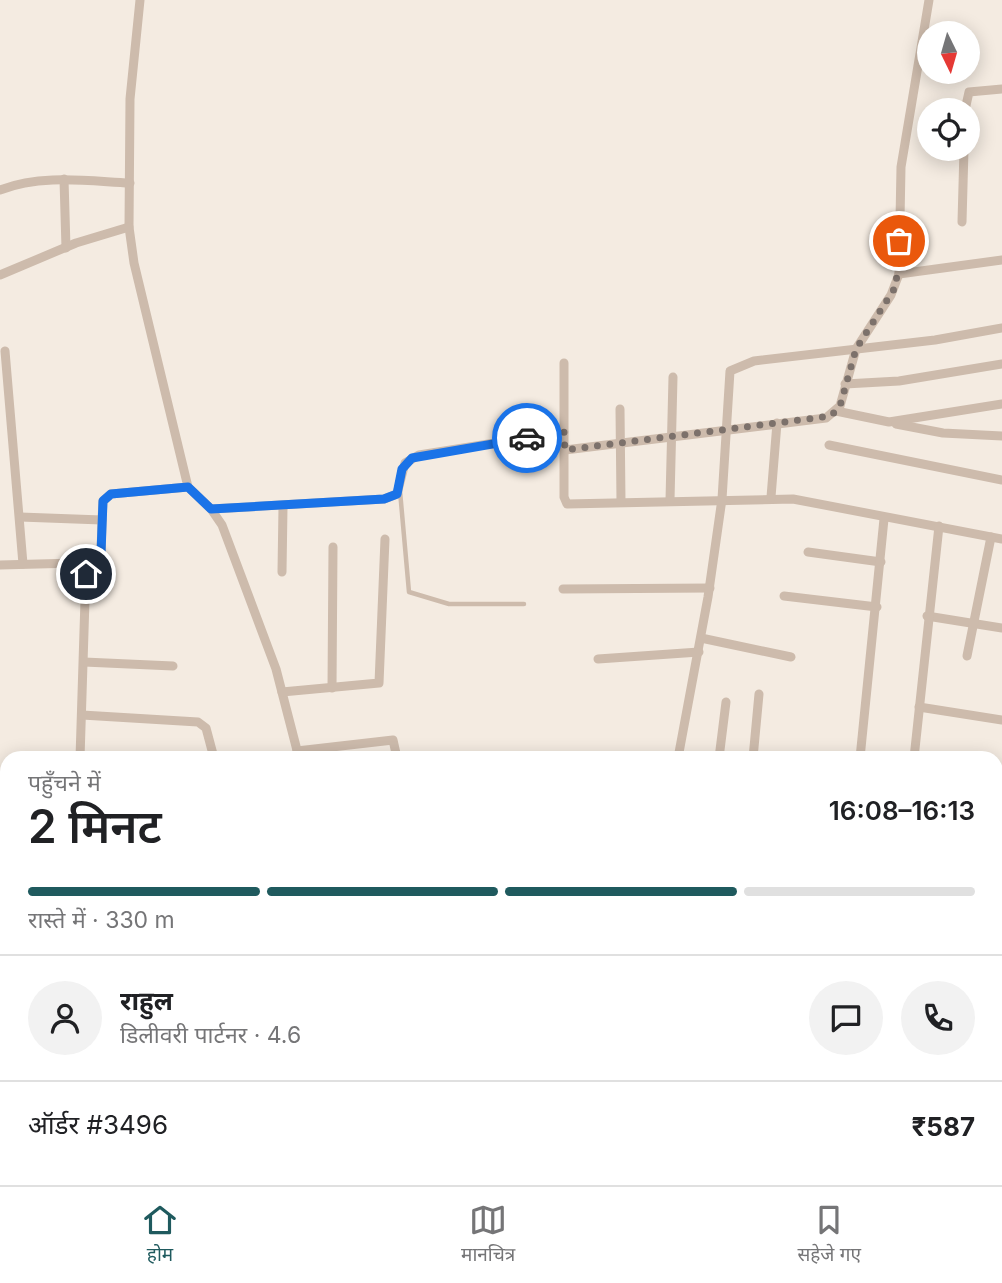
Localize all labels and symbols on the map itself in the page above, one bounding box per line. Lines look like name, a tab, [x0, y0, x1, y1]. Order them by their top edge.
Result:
north arrow	[917, 21, 980, 84]
pin	[869, 211, 929, 271]
courier	[492, 403, 562, 473]
pin	[56, 544, 116, 604]

